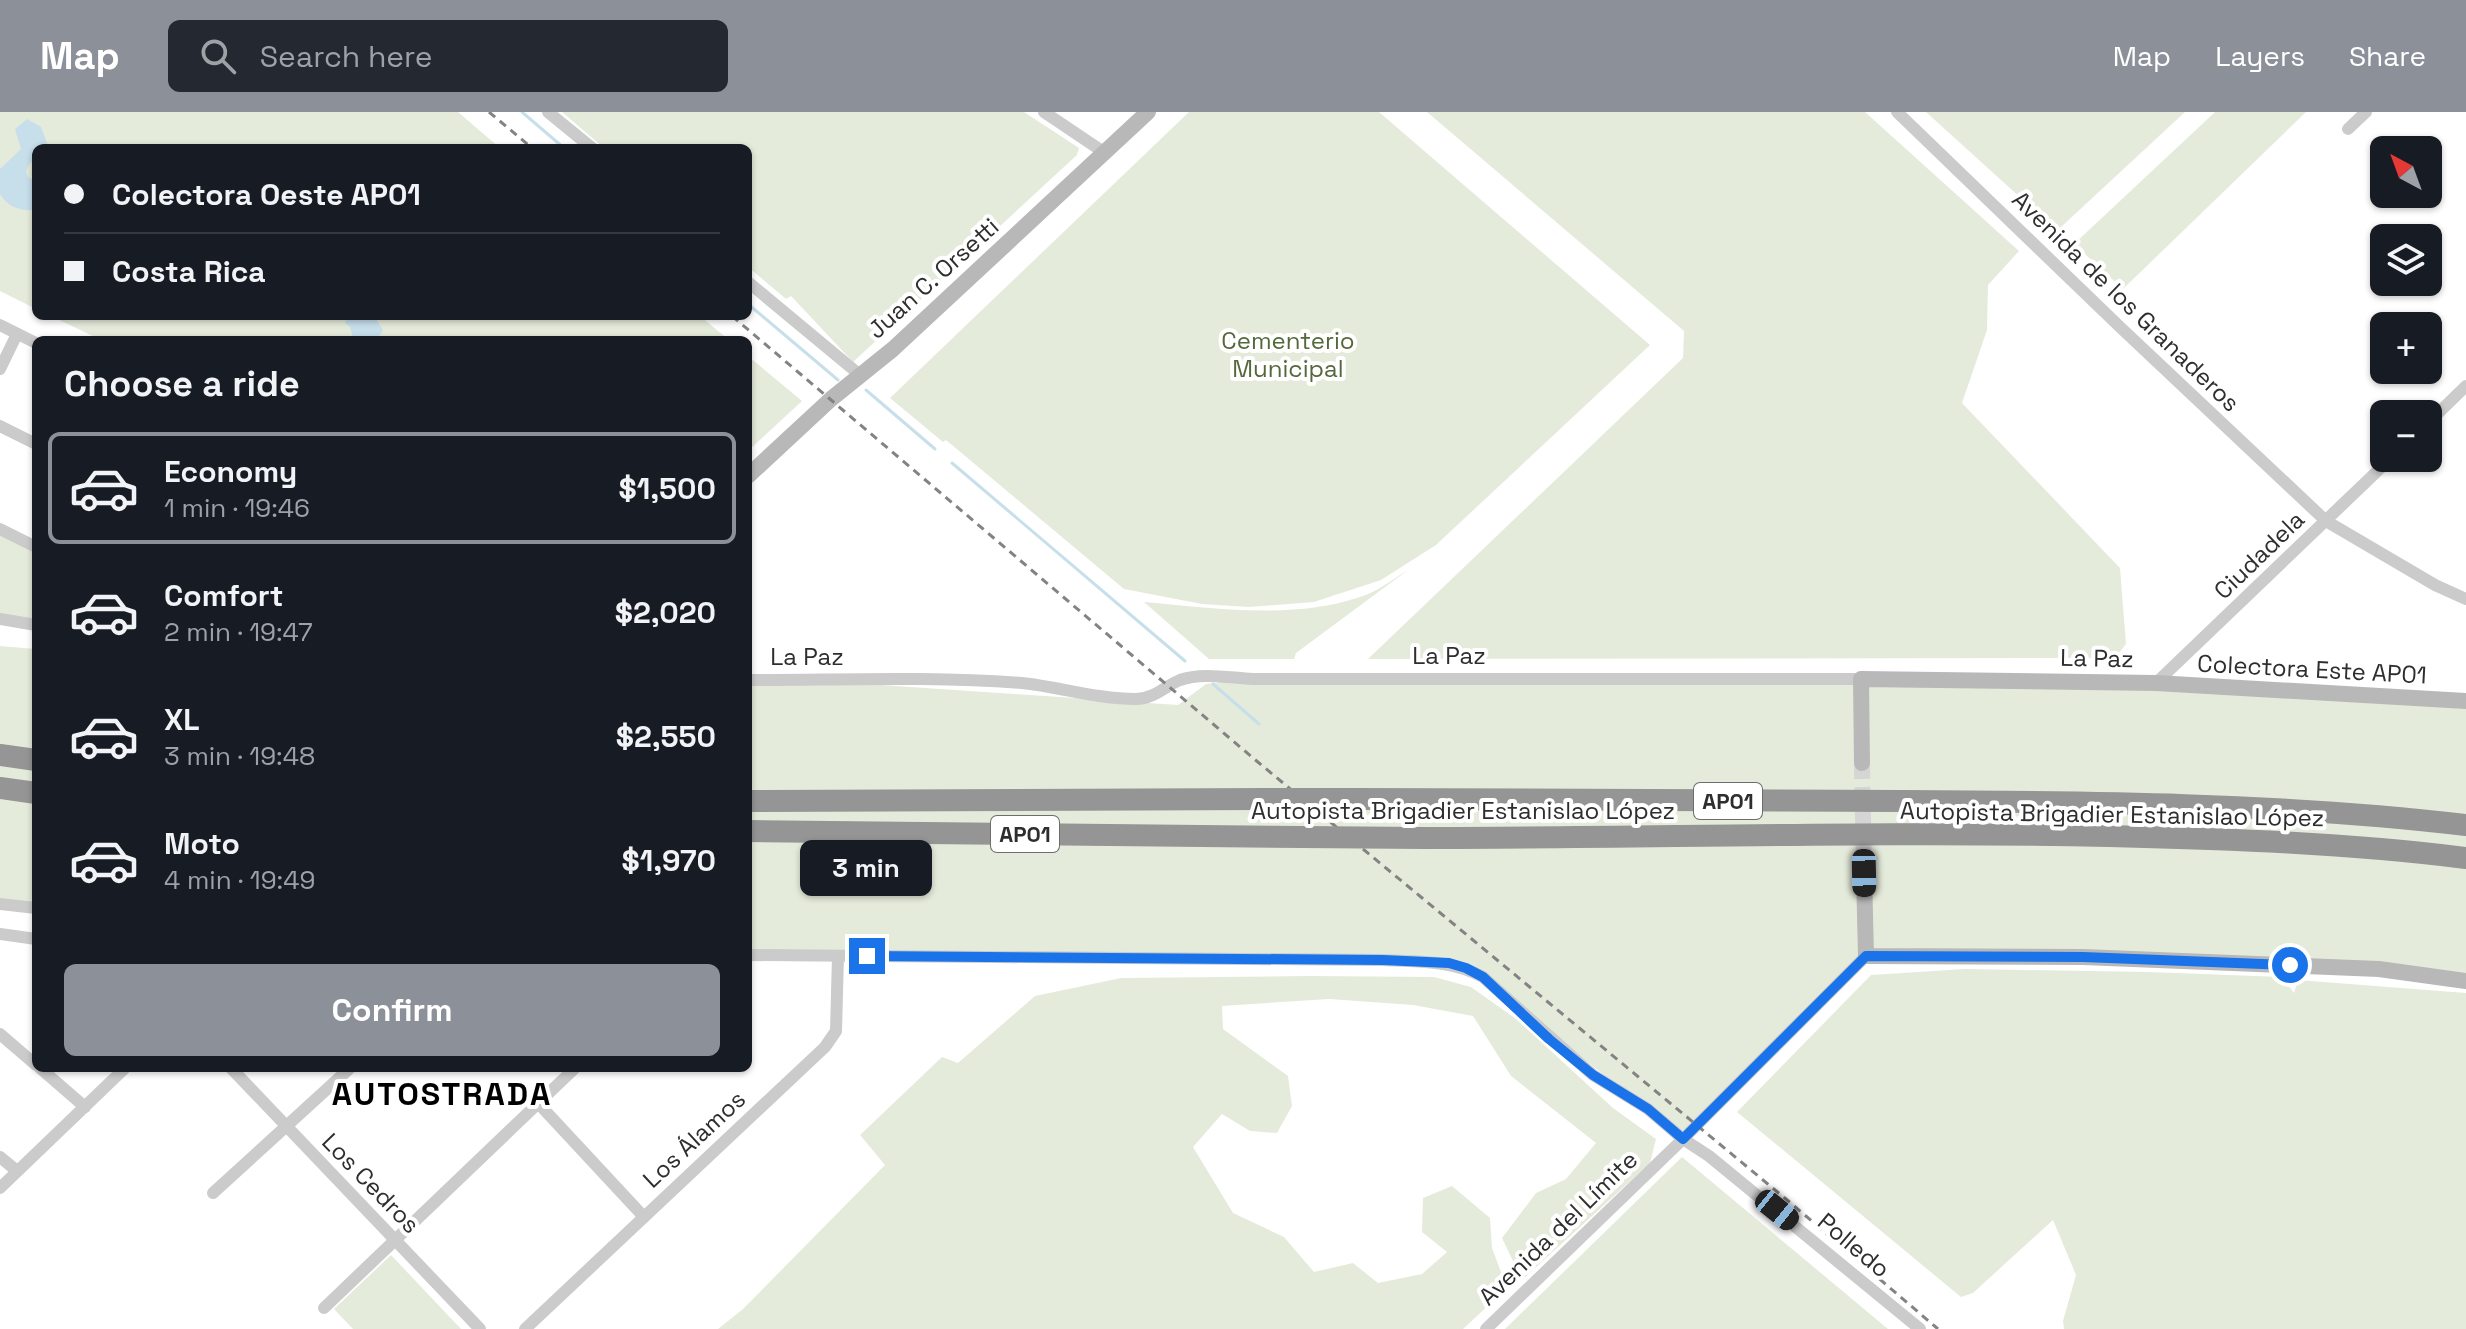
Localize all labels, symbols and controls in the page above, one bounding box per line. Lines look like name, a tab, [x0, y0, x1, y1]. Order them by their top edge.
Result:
search box	[168, 20, 728, 92]
text: Map	[40, 32, 120, 80]
icon: search	[196, 34, 240, 78]
text: Search here	[260, 37, 433, 76]
text: Map	[2113, 38, 2171, 74]
text: Layers	[2215, 38, 2305, 74]
text: Share	[2349, 38, 2426, 74]
north arrow	[2370, 136, 2442, 208]
map controls	[2370, 136, 2442, 472]
text: Colectora Oeste AP01	[112, 175, 421, 214]
street label: Avenida de los Granaderos	[2006, 184, 2246, 418]
street label: Juan C. Orsetti	[861, 211, 1005, 345]
button: layers	[2370, 224, 2442, 296]
text: Costa Rica	[112, 252, 266, 291]
button: +	[2370, 312, 2442, 384]
park label: Cementerio Municipal	[1221, 325, 1355, 384]
text: Choose a ride	[64, 361, 300, 407]
button: −	[2370, 400, 2442, 472]
icon: car	[68, 452, 140, 524]
text: Economy	[164, 452, 297, 491]
text: $1,500	[619, 469, 716, 508]
text: 1 min · 19:46	[164, 491, 310, 525]
street label: Ciudadela	[2207, 504, 2311, 606]
icon: car	[68, 576, 140, 648]
text: Comfort	[164, 576, 283, 615]
text: $2,020	[615, 593, 716, 632]
text: 2 min · 19:47	[164, 615, 313, 649]
street label: La Paz	[1412, 640, 1486, 671]
street label: La Paz	[770, 641, 844, 672]
street label: La Paz	[2060, 642, 2134, 674]
street label: Colectora Este AP01	[2196, 648, 2428, 690]
icon: car	[68, 700, 140, 772]
text: XL	[164, 700, 200, 739]
text: $2,550	[616, 717, 716, 756]
text: 3 min · 19:48	[164, 739, 315, 773]
road number: AP01	[1694, 783, 1762, 819]
street label: Autopista Brigadier Estanislao López	[1251, 795, 1675, 826]
street label: Autopista Brigadier Estanislao López	[1900, 795, 2324, 833]
road number: AP01	[991, 816, 1059, 852]
icon: car	[68, 824, 140, 896]
text: Moto	[164, 824, 240, 863]
callout: 3 min	[801, 840, 933, 896]
text: $1,970	[622, 841, 716, 880]
car	[1852, 849, 1876, 897]
text: 3 min	[832, 851, 900, 885]
text: 4 min · 19:49	[164, 863, 315, 897]
route end	[849, 938, 885, 974]
route start	[2272, 947, 2308, 983]
button: Confirm	[64, 964, 720, 1056]
district label: AUTOSTRADA	[332, 1074, 552, 1114]
street label: Los Álamos	[636, 1084, 752, 1194]
street label: Los Cedros	[315, 1126, 427, 1240]
street label: Avenida del Límite	[1472, 1144, 1644, 1312]
car	[1751, 1186, 1803, 1234]
street label: Polledo	[1811, 1206, 1897, 1284]

